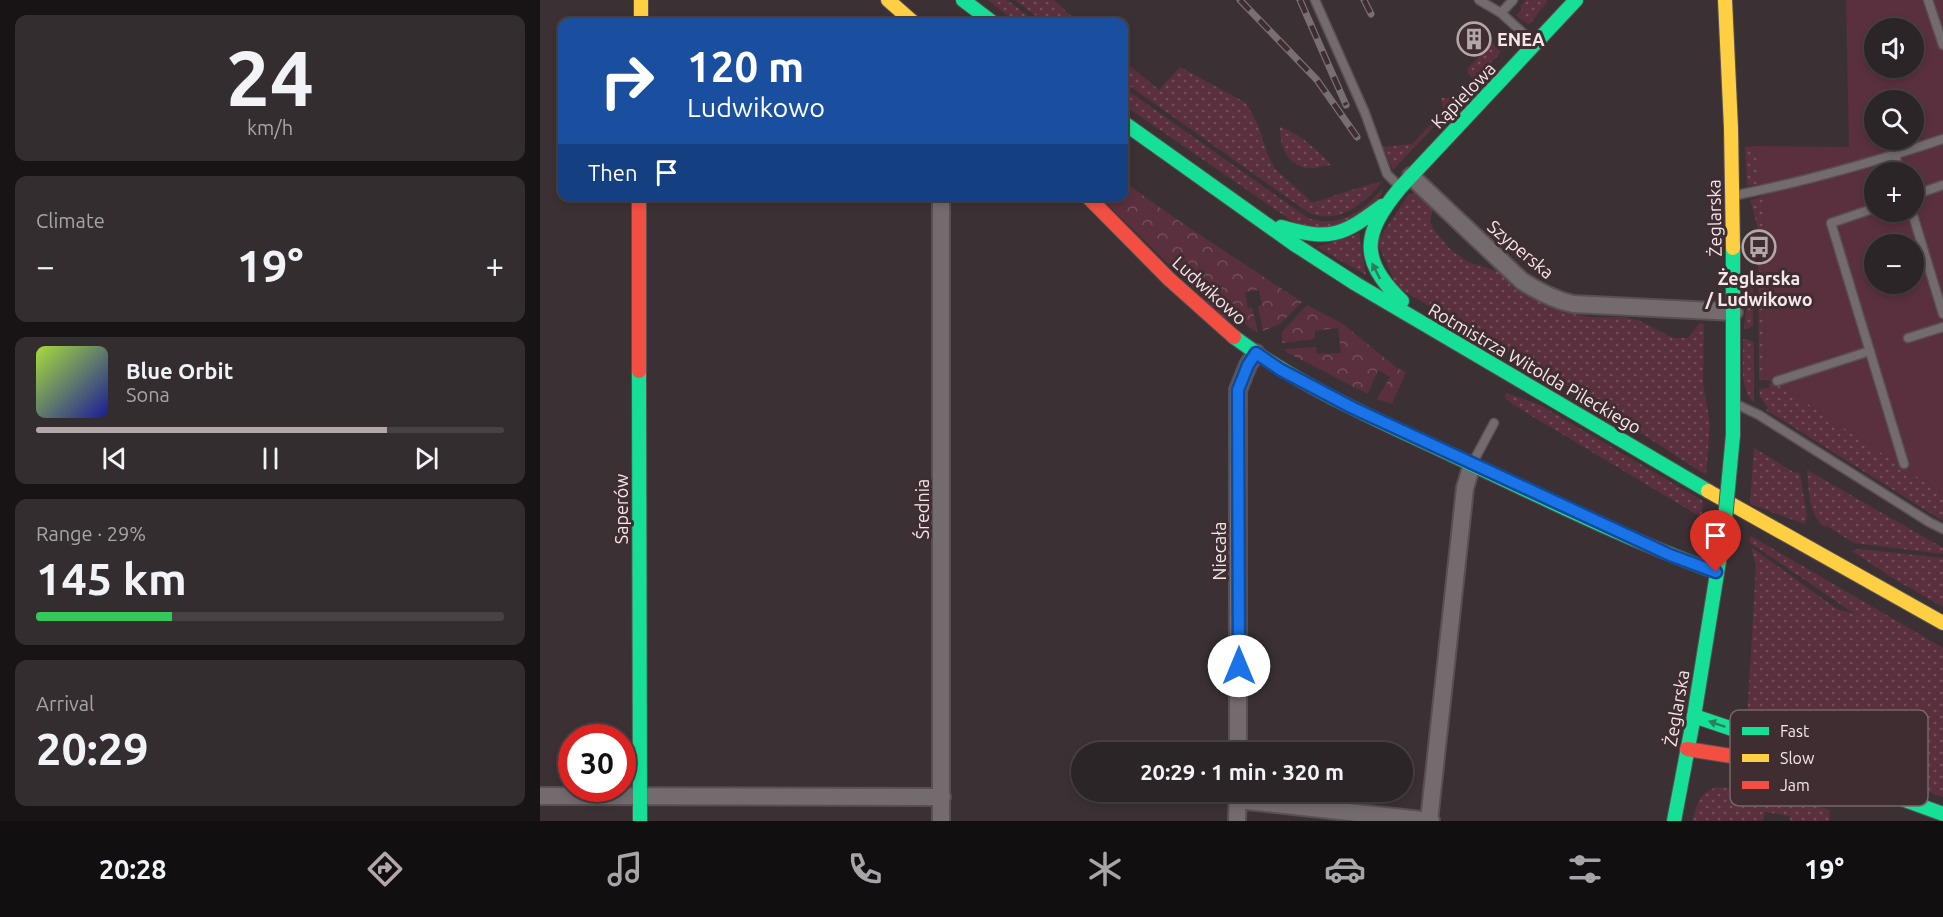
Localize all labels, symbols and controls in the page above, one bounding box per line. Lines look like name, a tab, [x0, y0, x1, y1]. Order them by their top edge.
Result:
map controls	[1864, 18, 1924, 294]
button: sound	[1864, 18, 1924, 78]
building icon: ENEA	[1456, 21, 1492, 57]
place label: ENEA	[1497, 29, 1545, 49]
text: 24	[226, 33, 314, 121]
icon: right	[588, 42, 666, 120]
text: 120 m	[687, 43, 804, 90]
street label: Kąpielowa	[1427, 58, 1499, 132]
button: search	[1864, 90, 1924, 150]
text: Ludwikowo	[687, 92, 825, 122]
text: km/h	[247, 116, 293, 139]
icon: arrive	[650, 156, 683, 189]
text: Then	[588, 160, 638, 185]
button: +	[1864, 162, 1924, 222]
street label: Żeglarska	[1703, 179, 1725, 257]
text: Climate	[36, 209, 105, 232]
street label: Szyperska	[1484, 216, 1558, 282]
bus stop icon: Żeglarska / Ludwikowo	[1741, 229, 1777, 265]
button: −	[1864, 234, 1924, 294]
text: 19°	[237, 240, 303, 291]
text: −	[36, 247, 55, 284]
text: +	[485, 247, 504, 284]
street label: Ludwikowo	[1169, 252, 1251, 328]
one-way arrow	[1372, 262, 1382, 280]
place label: Żeglarska / Ludwikowo	[1704, 268, 1813, 309]
street label: Rotmistrza Witolda Pileckiego	[1425, 299, 1645, 437]
text: Blue Orbit	[126, 358, 233, 383]
text: Sona	[126, 383, 170, 406]
icon: previous	[98, 442, 131, 475]
icon: pause	[254, 442, 287, 475]
icon: next	[410, 442, 443, 475]
street label: Saperów	[611, 474, 631, 544]
street label: Średnia	[911, 479, 932, 539]
pin	[1690, 510, 1741, 572]
icon: arrive	[1699, 519, 1732, 552]
text: Range · 29%	[36, 522, 146, 545]
street label: Niecała	[1209, 522, 1229, 580]
text: 145 km	[36, 553, 187, 604]
position arrow	[1207, 634, 1271, 698]
street label: Żeglarska	[1659, 668, 1693, 748]
text: Arrival	[36, 692, 94, 715]
legend	[1730, 710, 1928, 806]
one-way arrow	[1708, 719, 1726, 729]
text: Fast	[1780, 722, 1810, 740]
text: 20:29	[36, 723, 149, 774]
speed limit sign: 30	[558, 724, 636, 802]
text: Slow	[1780, 749, 1815, 767]
text: 20:29 · 1 min · 320 m	[1140, 759, 1344, 784]
text: Jam	[1780, 776, 1810, 794]
icon: directions	[364, 848, 406, 890]
icon: music	[604, 848, 646, 890]
icon: phone	[844, 848, 886, 890]
icon: climate	[1084, 848, 1126, 890]
icon: car	[1324, 848, 1366, 890]
icon: filters	[1564, 848, 1606, 890]
text: 20:28	[99, 854, 167, 884]
text: 19°	[1804, 854, 1844, 884]

